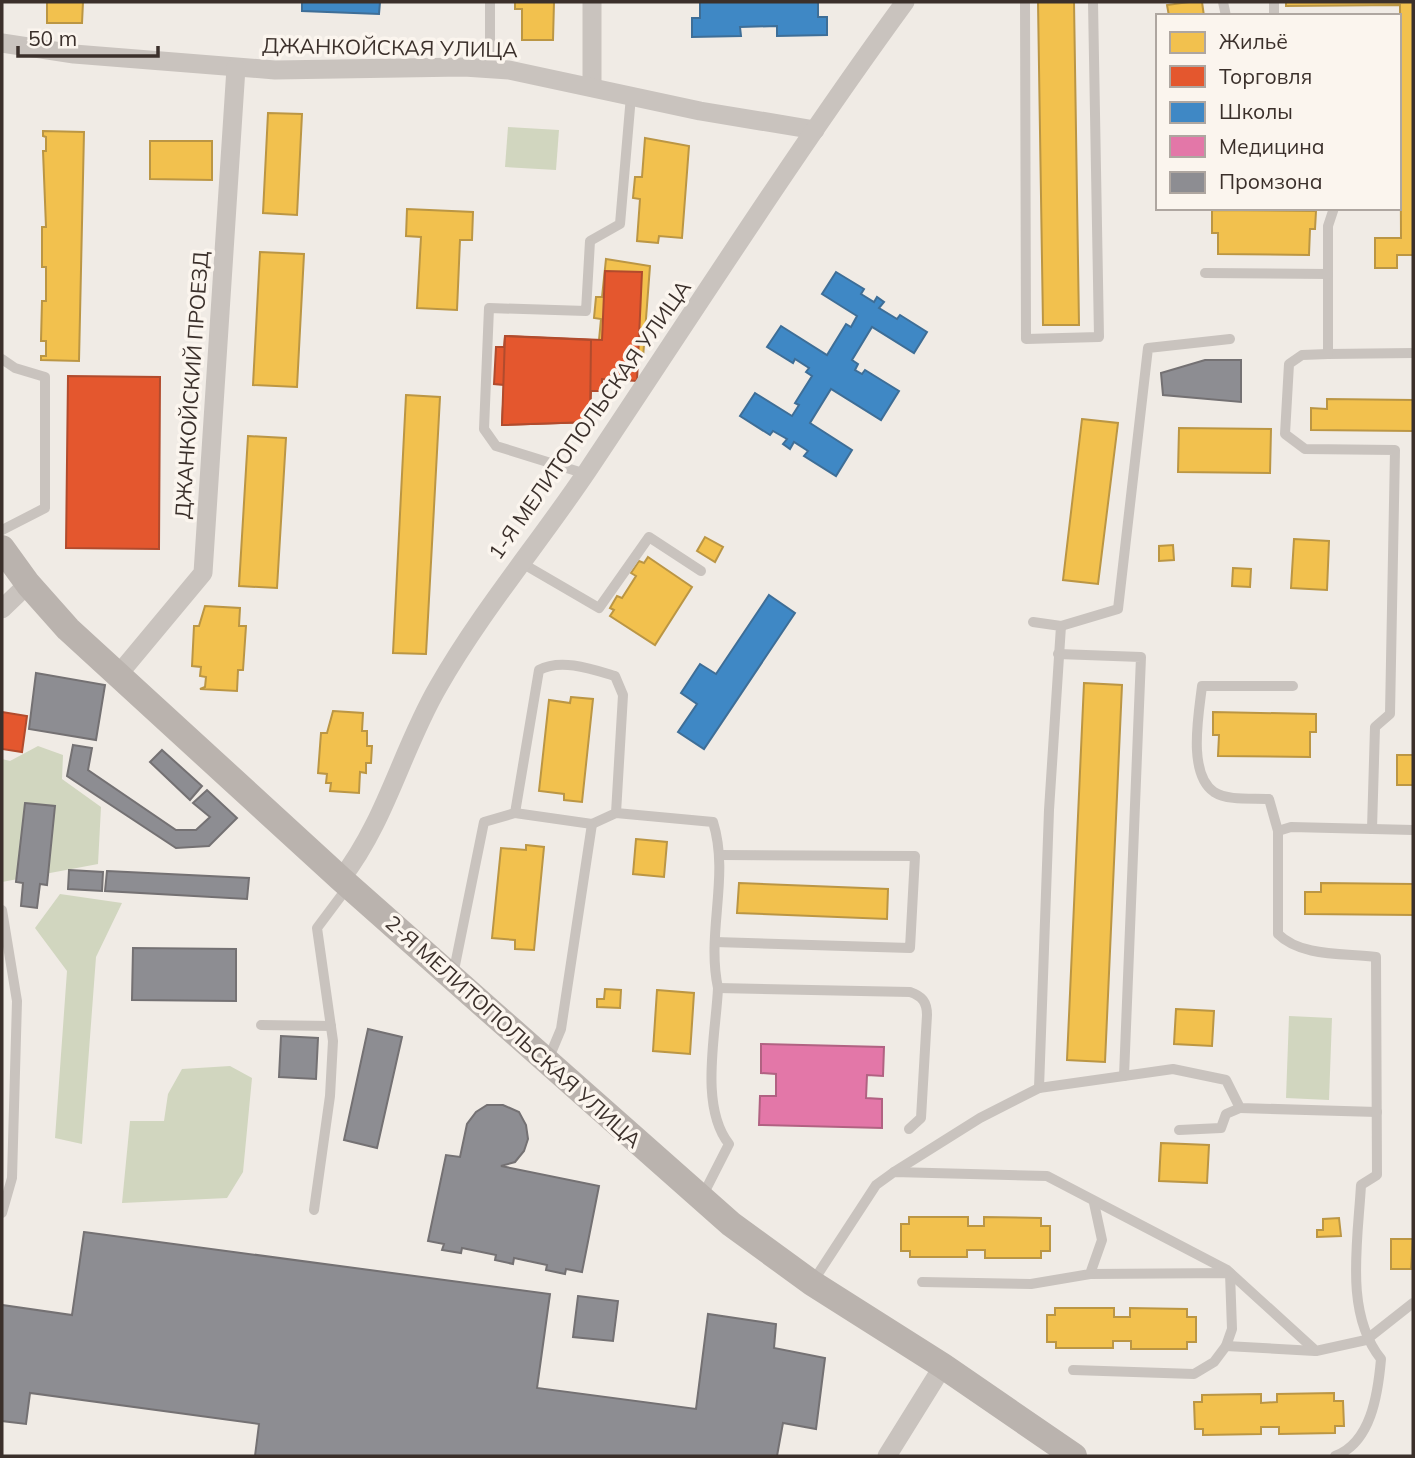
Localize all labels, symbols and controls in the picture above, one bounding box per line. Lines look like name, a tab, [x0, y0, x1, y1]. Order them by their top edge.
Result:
scale bar	[18, 14, 158, 58]
legend	[1156, 14, 1401, 210]
text: 50 m	[28, 25, 77, 51]
text: Жильё	[1219, 28, 1288, 54]
street label: ДЖАНКОЙСКАЯ УЛИЦА	[262, 32, 519, 62]
text: Торговля	[1219, 63, 1312, 89]
text: Школы	[1219, 98, 1293, 124]
text: Медицина	[1219, 133, 1325, 159]
text: Промзона	[1219, 168, 1322, 194]
street label: ДЖАНКОЙСКИЙ ПРОЕЗД	[169, 250, 213, 520]
street label: 1-Я МЕЛИТОПОЛЬСКАЯ УЛИЦА	[482, 274, 696, 564]
street label: 2-Я МЕЛИТОПОЛЬСКАЯ УЛИЦА	[380, 909, 647, 1153]

